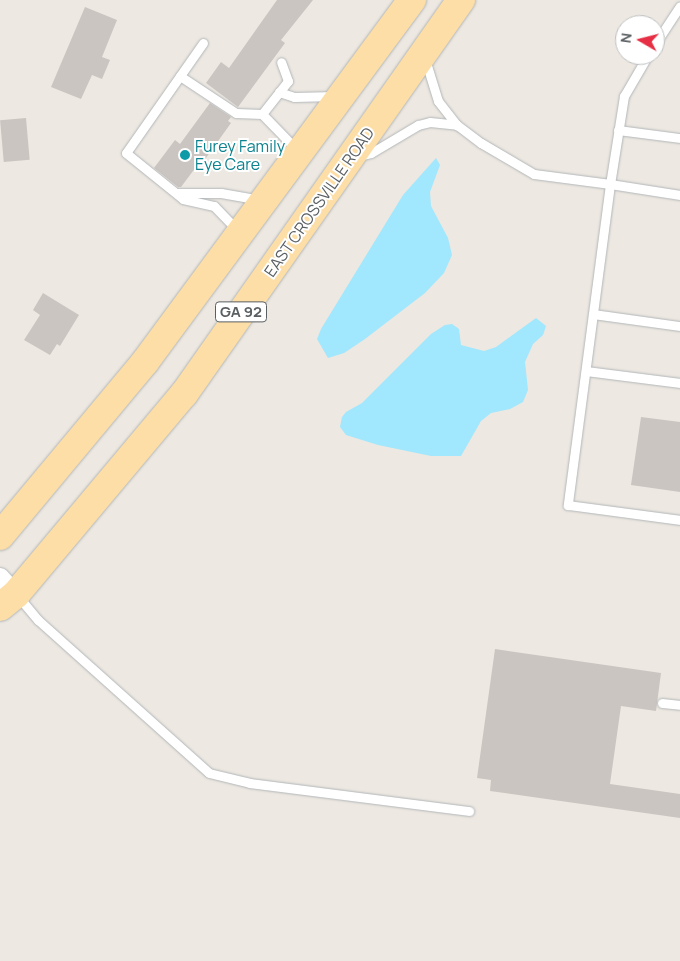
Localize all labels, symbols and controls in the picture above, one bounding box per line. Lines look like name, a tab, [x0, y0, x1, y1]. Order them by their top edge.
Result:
north arrow	[615, 15, 665, 65]
text: N	[616, 32, 636, 44]
street label: EAST CROSSVILLE ROAD	[260, 123, 378, 281]
place label: Furey Family Eye Care	[195, 136, 285, 174]
marker: Furey Family Eye Care	[179, 149, 191, 161]
road number: GA 92	[215, 300, 267, 324]

